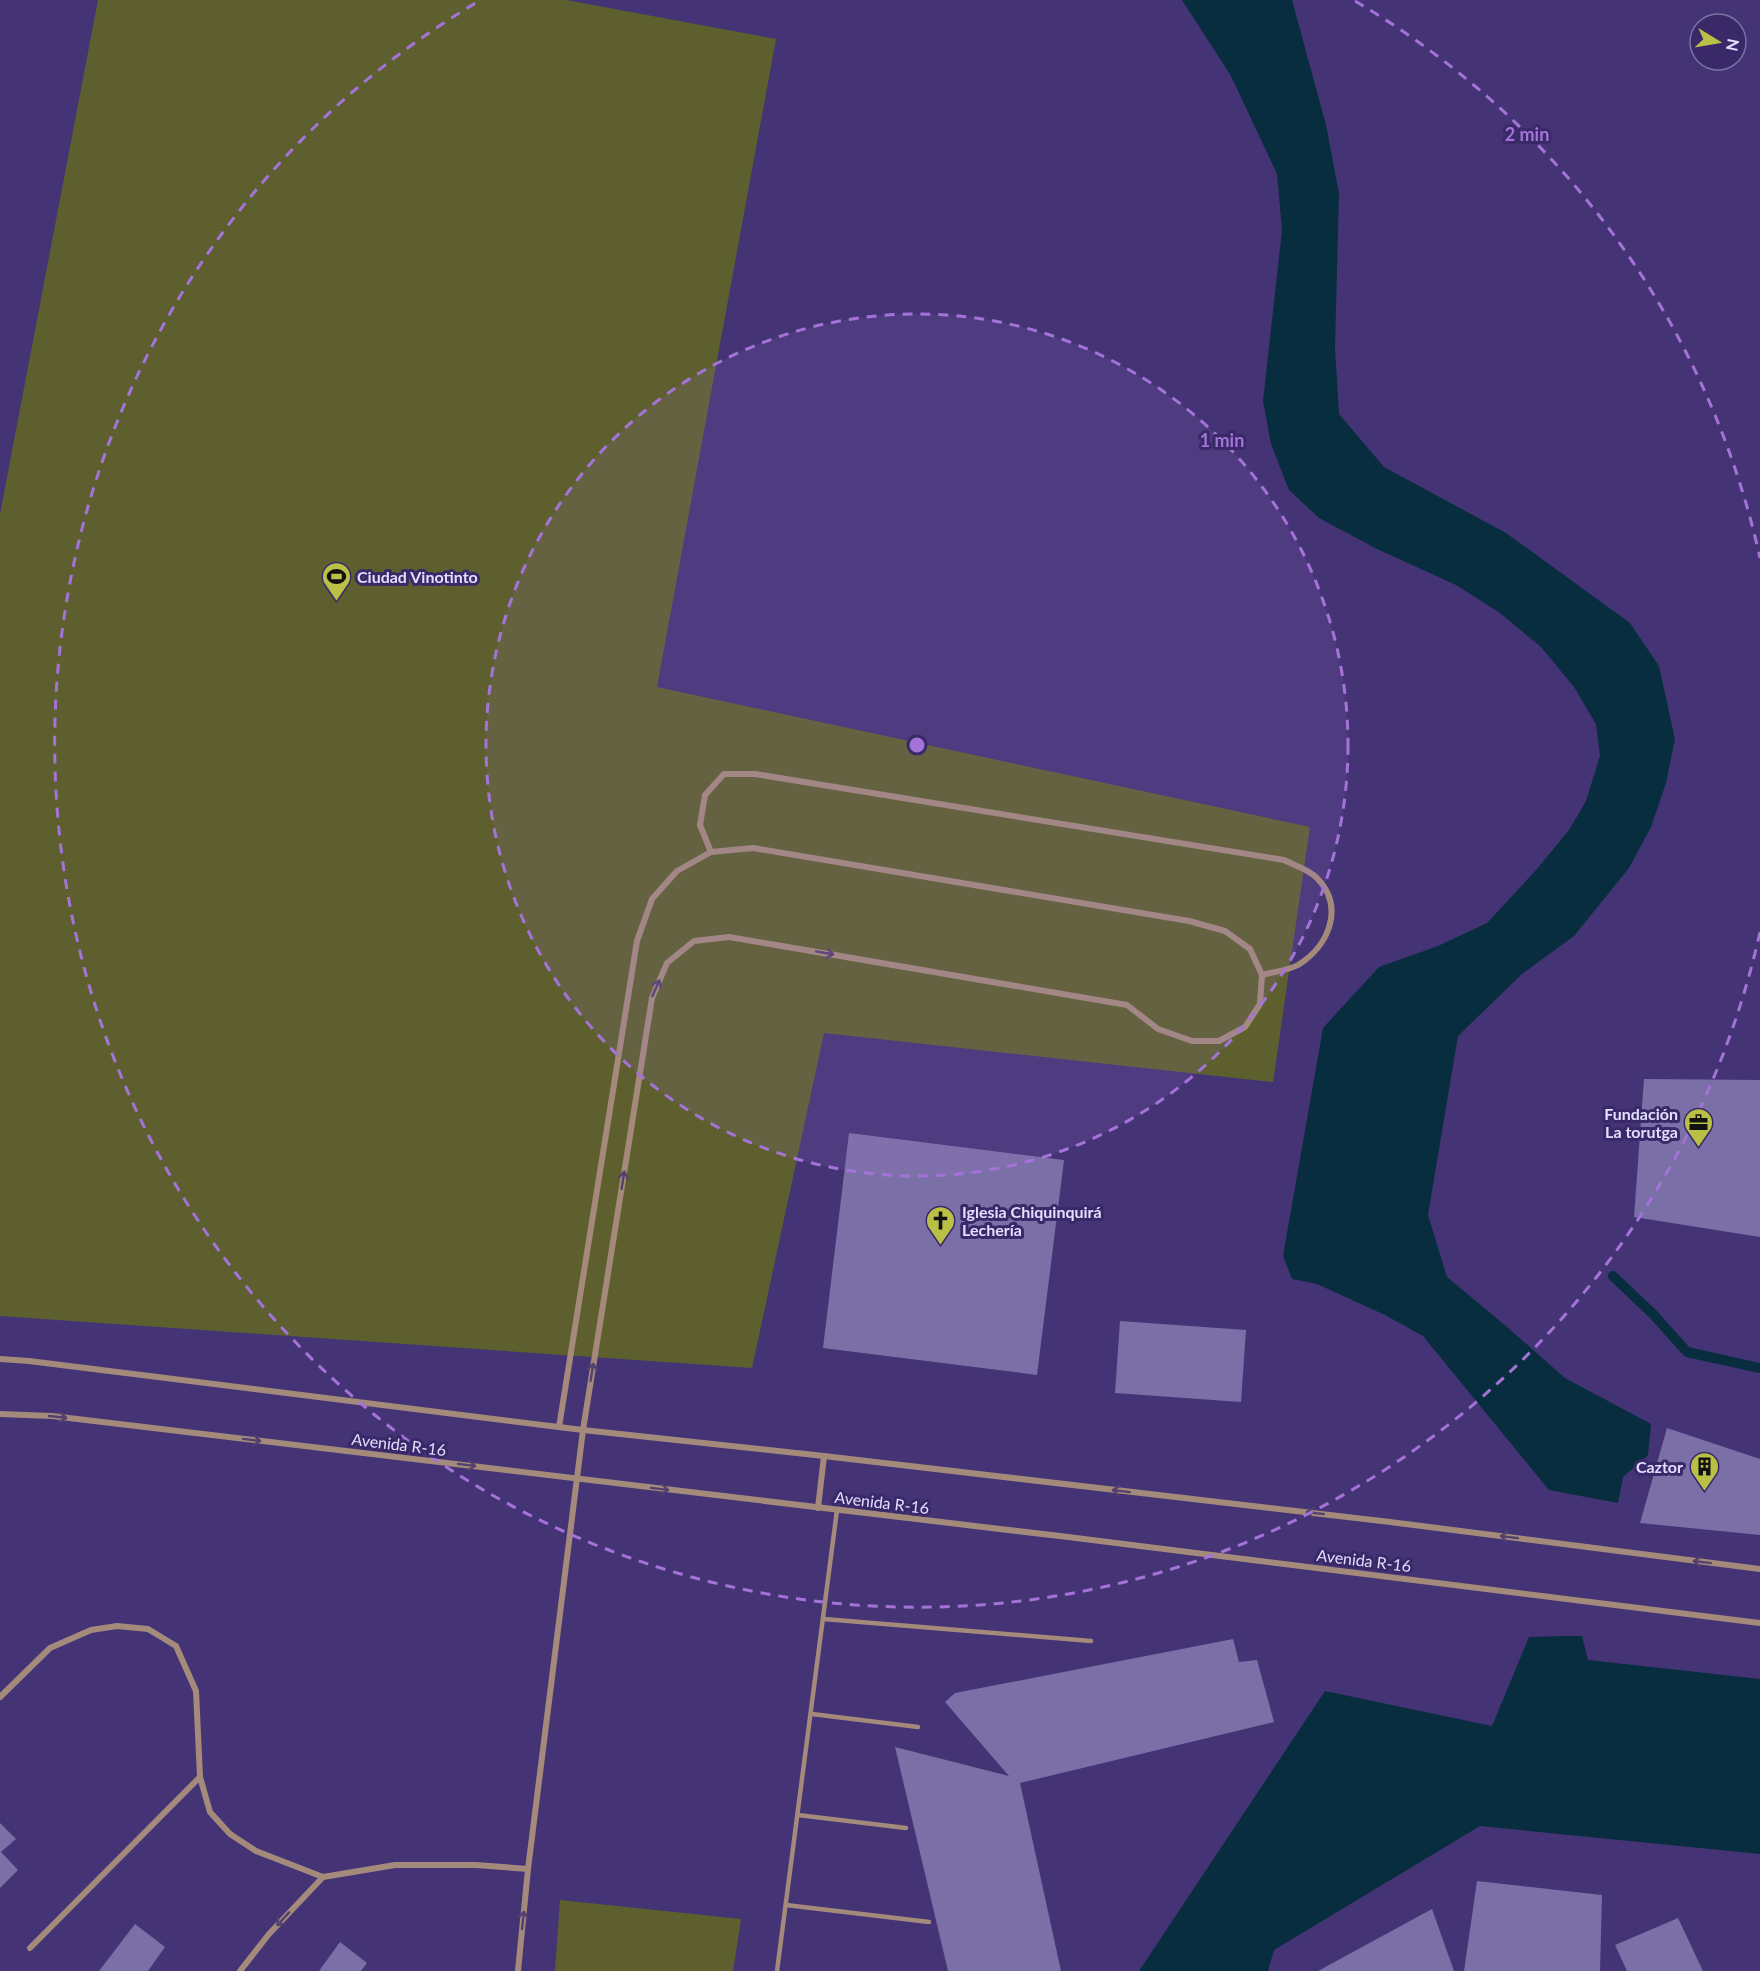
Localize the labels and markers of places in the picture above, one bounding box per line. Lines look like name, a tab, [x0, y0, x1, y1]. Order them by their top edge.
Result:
sports icon: Ciudad Vinotinto	[320, 560, 352, 602]
place label: Ciudad Vinotinto	[357, 567, 478, 586]
centre of rings	[907, 735, 927, 755]
place label: Fundación La torutga	[1604, 1104, 1678, 1141]
office icon: Fundación La torutga	[1683, 1106, 1715, 1148]
place label: Iglesia Chiquinquirá Lechería	[962, 1202, 1102, 1239]
church icon: Iglesia Chiquinquirá Lechería	[925, 1204, 957, 1246]
building icon: Caztor	[1688, 1450, 1720, 1492]
place label: Caztor	[1636, 1457, 1683, 1476]

